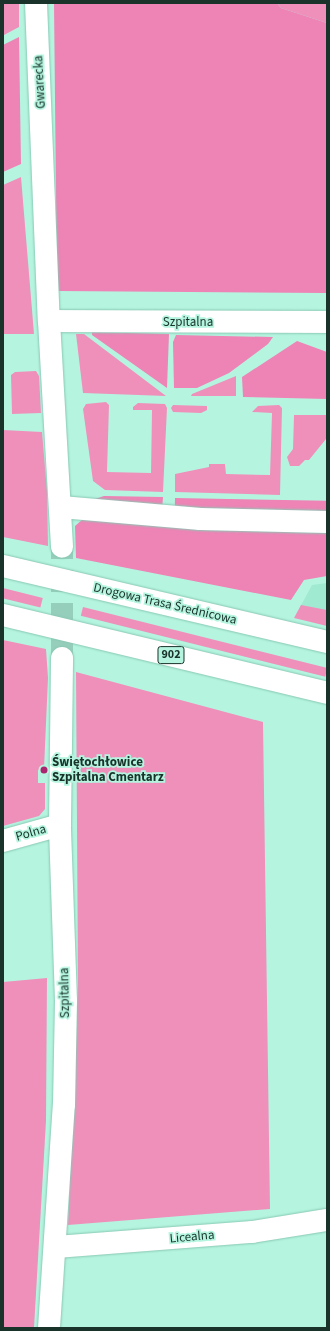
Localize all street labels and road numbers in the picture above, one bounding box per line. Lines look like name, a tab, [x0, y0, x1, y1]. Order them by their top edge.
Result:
street label: Gwarecka	[31, 55, 49, 109]
street label: Szpitalna	[163, 314, 213, 330]
street label: Drogowa Trasa Średnicowa	[92, 580, 238, 628]
road number: 902	[157, 645, 185, 665]
street label: Polna	[14, 821, 48, 845]
street label: Szpitalna	[57, 968, 73, 1018]
street label: Licealna	[169, 1227, 215, 1247]

